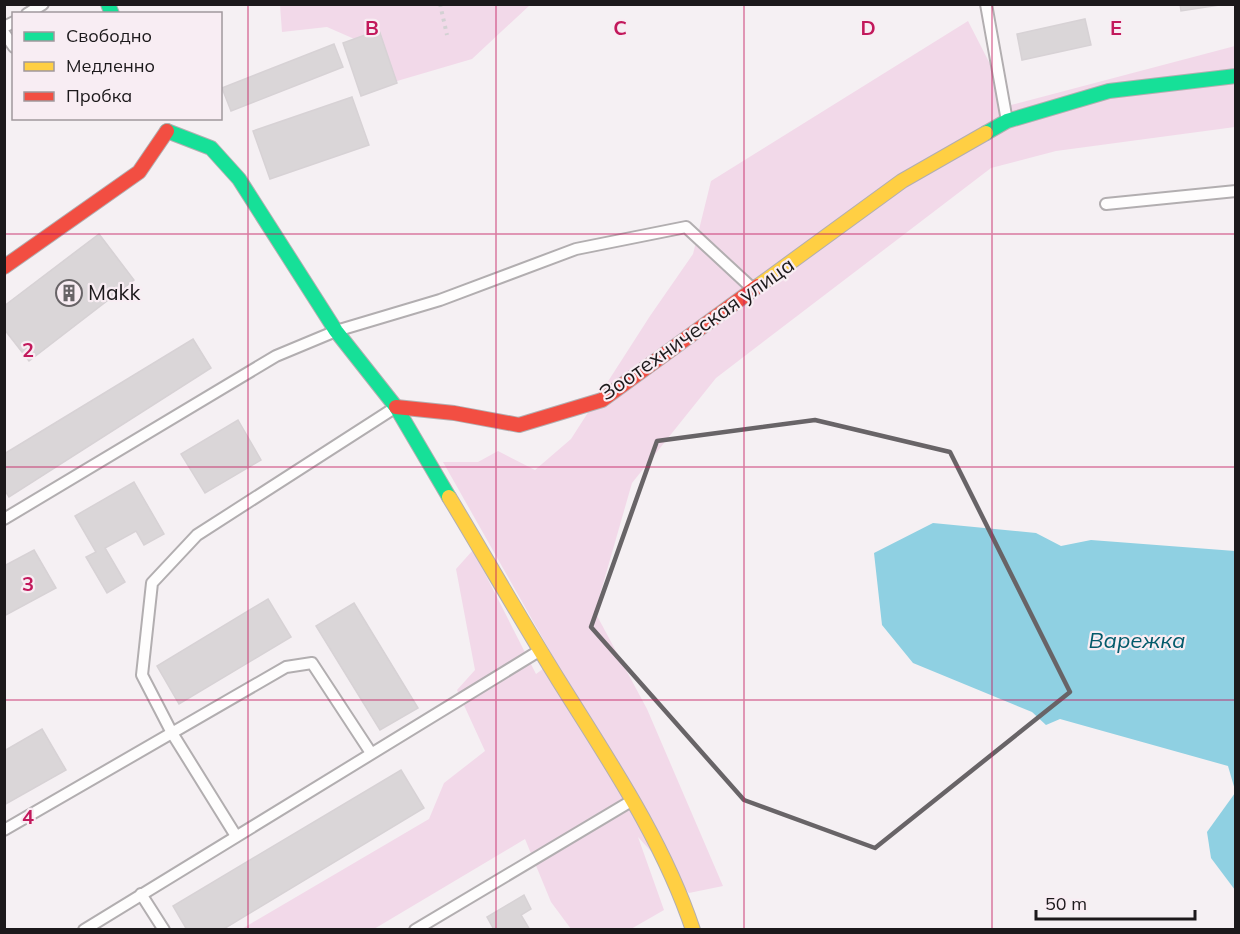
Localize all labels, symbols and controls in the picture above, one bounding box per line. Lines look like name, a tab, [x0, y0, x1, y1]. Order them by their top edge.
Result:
legend	[12, 12, 222, 120]
text: B	[365, 15, 379, 40]
text: C	[613, 15, 627, 40]
text: D	[860, 15, 876, 40]
text: E	[1110, 15, 1122, 40]
text: Свободно	[66, 24, 152, 47]
text: Медленно	[66, 54, 155, 77]
text: Пробка	[66, 84, 132, 107]
street label: Зоотехническая улица	[594, 251, 799, 405]
building icon: Makk	[54, 278, 84, 308]
place label: Makk	[88, 279, 140, 305]
text: 2	[22, 337, 34, 362]
text: 3	[22, 571, 34, 596]
water label: Варежка	[1089, 626, 1185, 654]
text: 4	[22, 804, 34, 829]
scale bar	[1036, 883, 1195, 921]
text: 50 m	[1045, 892, 1087, 915]

